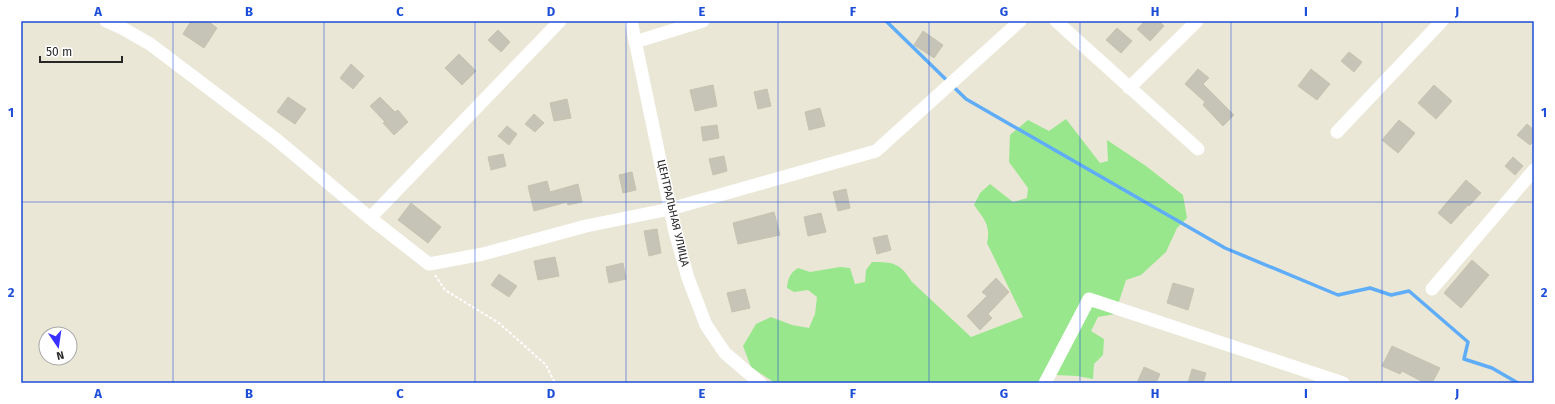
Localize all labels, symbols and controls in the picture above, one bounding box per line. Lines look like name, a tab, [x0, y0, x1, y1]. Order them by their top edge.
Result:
text: A	[93, 4, 102, 19]
text: B	[245, 4, 253, 19]
text: C	[396, 4, 404, 19]
text: D	[547, 4, 556, 19]
text: E	[699, 4, 706, 19]
text: F	[850, 4, 857, 19]
text: G	[1000, 4, 1008, 19]
text: H	[1151, 4, 1159, 19]
text: I	[1304, 4, 1308, 19]
text: J	[1454, 4, 1459, 19]
scale bar	[40, 38, 122, 64]
text: 50 m	[46, 45, 72, 59]
text: 1	[8, 105, 14, 120]
text: 1	[1541, 105, 1547, 120]
street label: ЦЕНТРАЛЬНАЯ УЛИЦА	[654, 158, 692, 268]
text: 2	[8, 285, 15, 300]
text: 2	[1541, 285, 1548, 300]
north arrow	[38, 326, 78, 366]
text: N	[55, 348, 65, 362]
text: A	[93, 386, 102, 401]
text: B	[245, 386, 253, 401]
text: C	[396, 386, 404, 401]
text: D	[547, 386, 556, 401]
text: E	[699, 386, 706, 401]
text: F	[850, 386, 857, 401]
text: G	[1000, 386, 1008, 401]
text: H	[1151, 386, 1159, 401]
text: I	[1304, 386, 1308, 401]
text: J	[1454, 386, 1459, 401]

